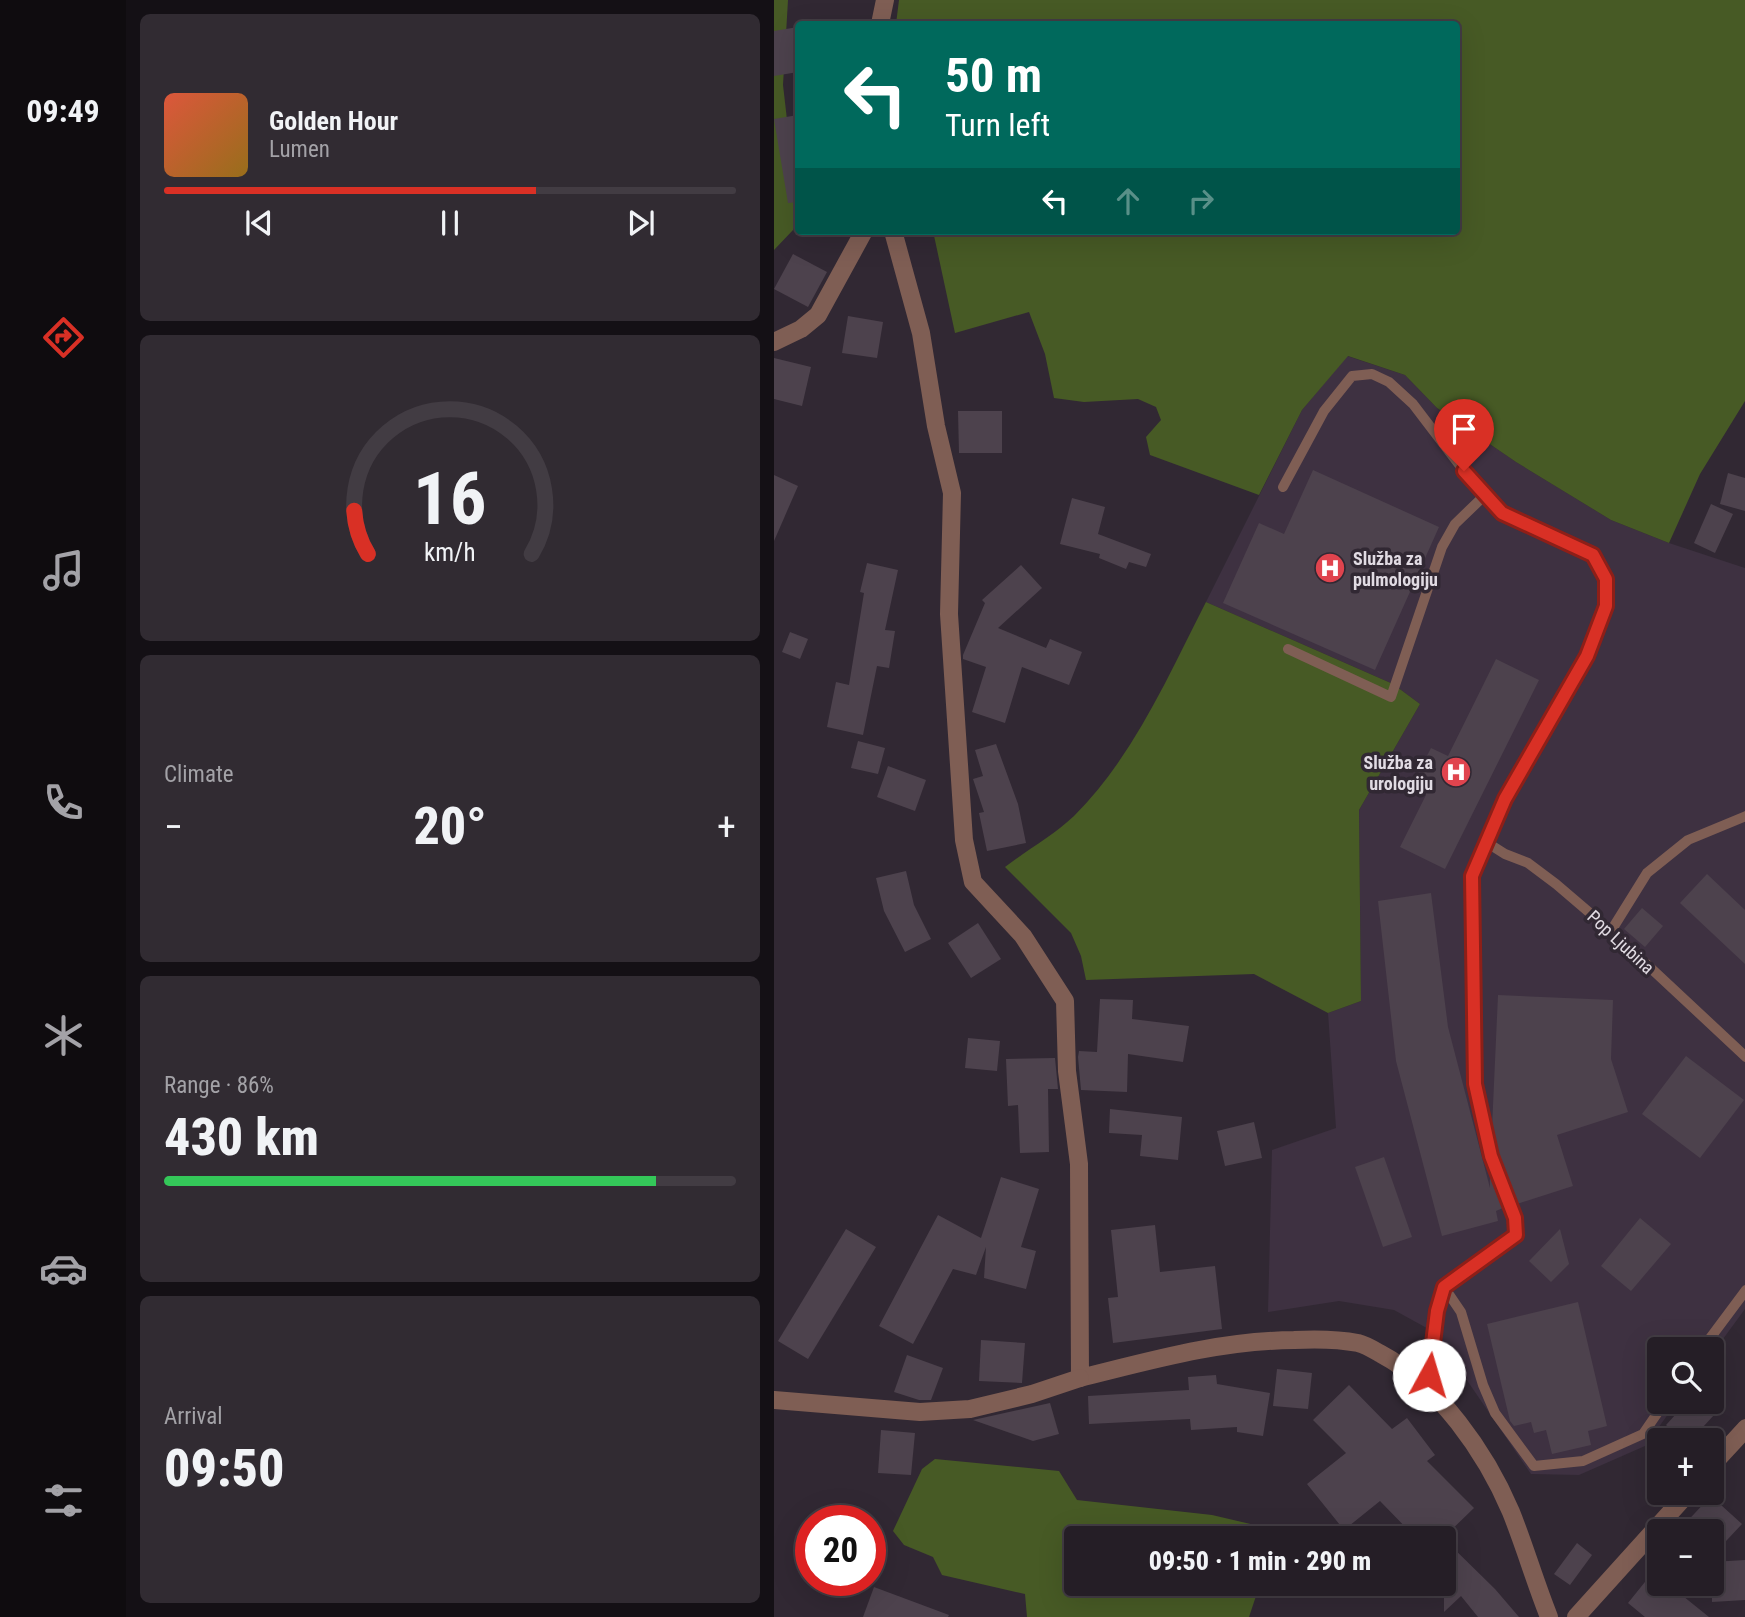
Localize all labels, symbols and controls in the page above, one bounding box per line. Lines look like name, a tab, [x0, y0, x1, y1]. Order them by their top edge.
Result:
text: 50 m	[945, 47, 1042, 104]
icon: left	[830, 49, 921, 140]
text: 09:49	[26, 92, 100, 130]
text: Golden Hour	[269, 106, 398, 136]
text: Turn left	[945, 106, 1050, 144]
text: Lumen	[269, 136, 330, 163]
icon: left	[1036, 182, 1074, 220]
icon: ahead	[1109, 182, 1147, 220]
icon: right	[1182, 182, 1220, 220]
icon: previous	[240, 204, 278, 242]
icon: pause	[431, 204, 469, 242]
icon: next	[622, 204, 660, 242]
icon: directions	[39, 313, 88, 362]
pin	[1434, 399, 1494, 471]
icon: arrive	[1445, 410, 1483, 448]
text: 16	[413, 456, 487, 542]
text: km/h	[424, 538, 476, 567]
icon: music	[39, 546, 88, 595]
place label: Služba za pulmologiju	[1353, 548, 1438, 590]
hospital icon: Služba za pulmologiju	[1313, 551, 1347, 585]
place label: Služba za urologiju	[1364, 752, 1433, 794]
hospital icon: Služba za urologiju	[1439, 755, 1473, 789]
text: Climate	[164, 761, 234, 788]
icon: phone	[39, 778, 88, 827]
text: 20°	[413, 796, 487, 857]
text: −	[164, 805, 183, 849]
text: +	[717, 805, 736, 849]
street label: Pop Ljubina	[1583, 906, 1659, 978]
icon: climate	[39, 1011, 88, 1060]
text: Range · 86%	[164, 1072, 274, 1099]
text: 430 km	[164, 1107, 319, 1168]
icon: car	[39, 1244, 88, 1293]
map controls	[1647, 1337, 1724, 1596]
button: search	[1647, 1337, 1724, 1414]
position arrow	[1392, 1338, 1466, 1412]
text: Arrival	[164, 1403, 223, 1430]
button: +	[1647, 1428, 1724, 1505]
text: 09:50	[164, 1438, 284, 1499]
icon: filters	[39, 1476, 88, 1525]
speed limit sign: 20	[795, 1505, 886, 1596]
button: −	[1647, 1519, 1724, 1596]
text: 09:50 · 1 min · 290 m	[1149, 1546, 1371, 1576]

